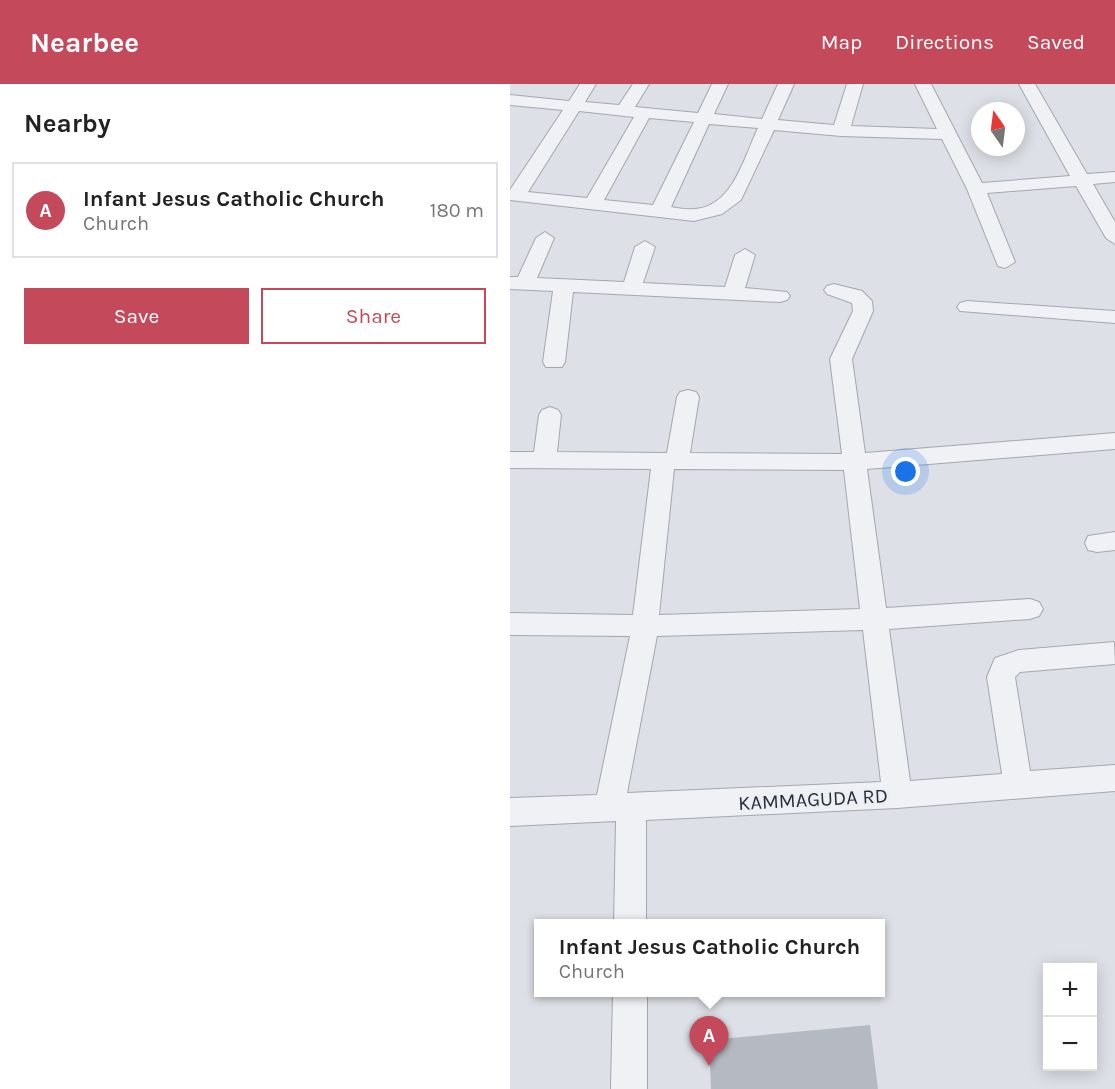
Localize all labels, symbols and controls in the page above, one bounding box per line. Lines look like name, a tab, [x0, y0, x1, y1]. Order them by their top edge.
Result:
text: Nearbee	[30, 26, 139, 59]
text: Map	[821, 30, 862, 54]
text: Directions	[895, 30, 994, 54]
text: Saved	[1027, 30, 1085, 54]
north arrow	[971, 102, 1025, 156]
text: Nearby	[24, 108, 111, 139]
text: Infant Jesus Catholic Church	[83, 186, 385, 212]
text: A	[39, 199, 52, 222]
text: 180 m	[430, 199, 484, 222]
text: Church	[83, 212, 149, 235]
button: Save	[24, 288, 249, 344]
button: Share	[261, 288, 486, 344]
your location	[891, 457, 920, 486]
street label: KAMMAGUDA RD	[738, 784, 888, 815]
popup	[534, 919, 885, 997]
text: Infant Jesus Catholic Church	[559, 934, 860, 960]
text: Church	[559, 960, 625, 983]
map controls	[1043, 963, 1097, 1071]
button: +	[1043, 963, 1097, 1017]
pin: A	[690, 1016, 728, 1066]
button: −	[1043, 1017, 1097, 1071]

